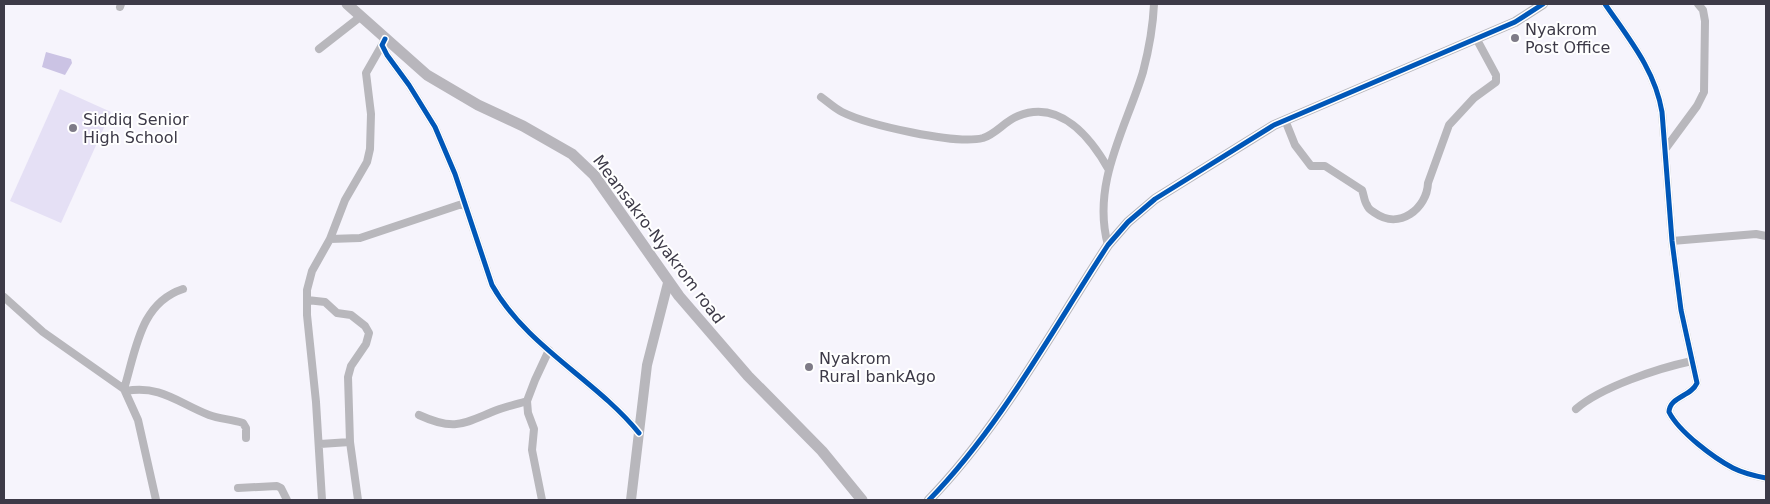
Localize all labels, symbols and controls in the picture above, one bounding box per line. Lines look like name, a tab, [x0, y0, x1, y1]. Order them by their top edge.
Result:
place label: Nyakrom Post Office	[1525, 20, 1610, 57]
marker: Nyakrom Post Office	[1509, 32, 1521, 44]
place label: Siddiq Senior High School	[83, 110, 189, 147]
marker: Siddiq Senior High School	[67, 122, 79, 134]
street label: Meansakro-Nyakrom road	[589, 151, 728, 327]
place label: Nyakrom Rural bankAgo	[819, 349, 936, 386]
marker: Nyakrom Rural bankAgo	[803, 361, 815, 373]

